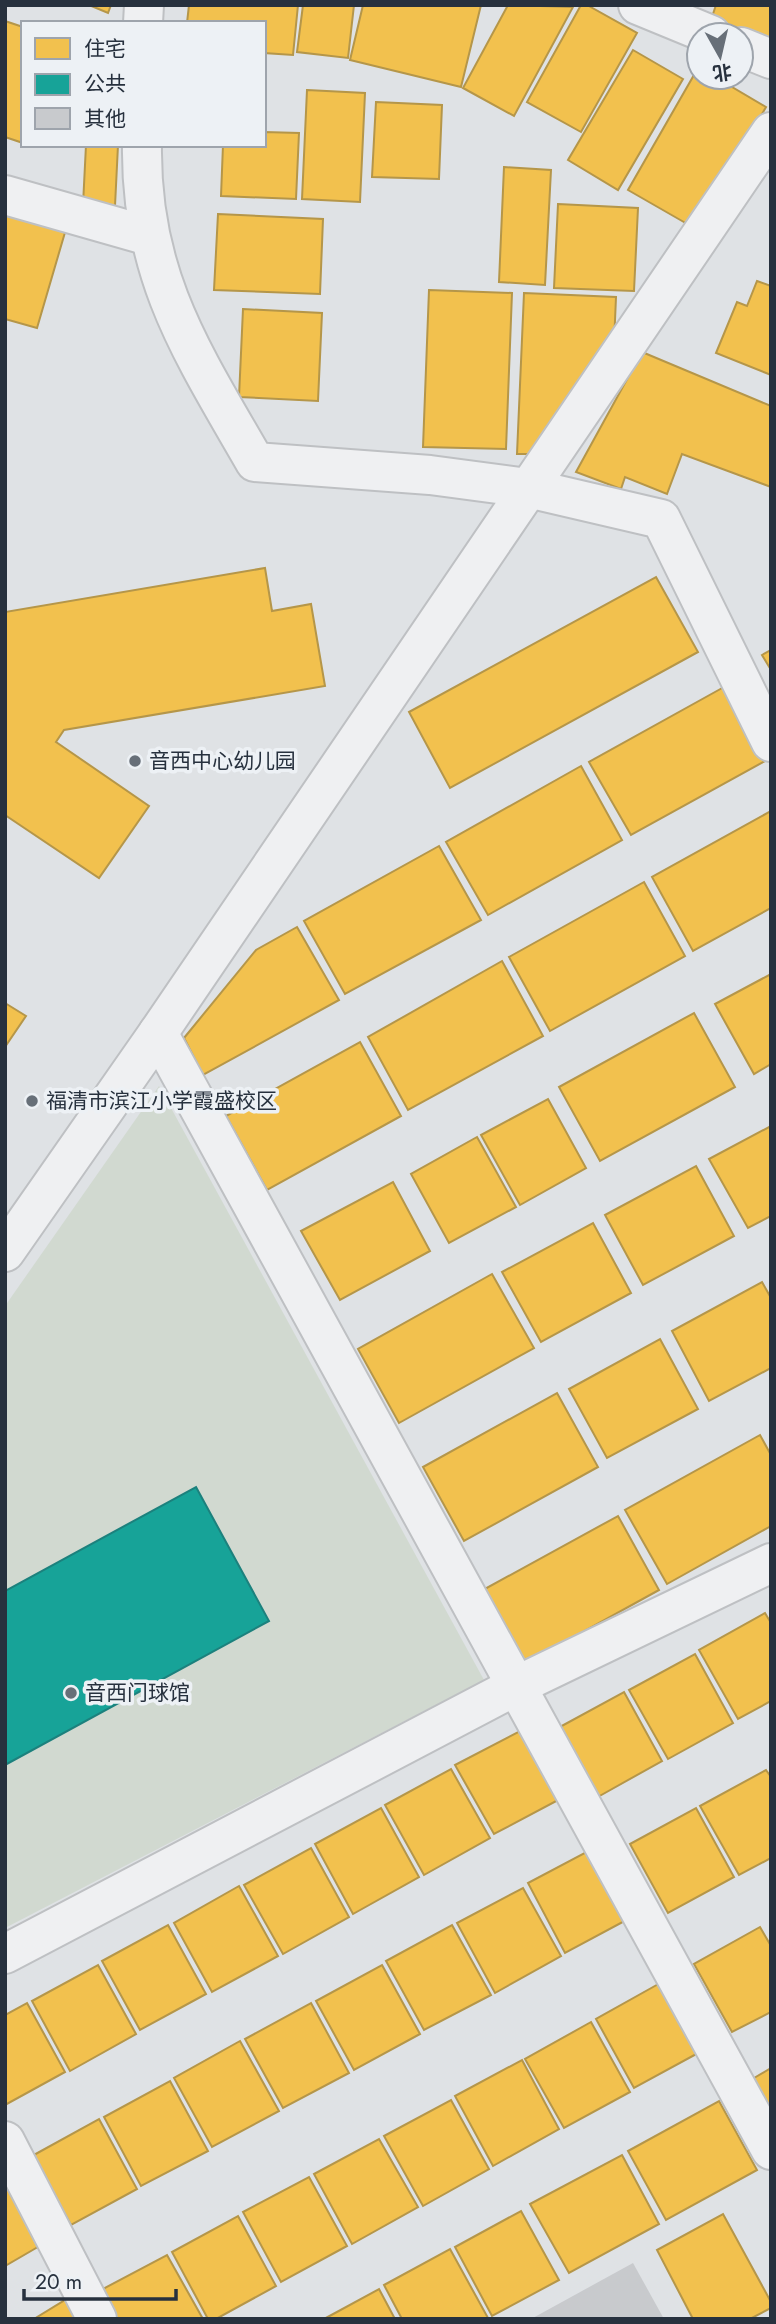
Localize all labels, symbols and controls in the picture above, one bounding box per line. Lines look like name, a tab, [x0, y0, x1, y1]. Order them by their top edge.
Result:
legend	[21, 21, 266, 147]
north arrow	[685, 21, 755, 91]
text: 住宅	[84, 34, 126, 64]
text: 北	[711, 58, 734, 87]
text: 公共	[84, 69, 126, 99]
text: 其他	[84, 104, 126, 134]
place label: 音西中心幼儿园	[149, 746, 296, 776]
marker: 音西中心幼儿园	[127, 753, 143, 769]
place label: 福清市滨江小学霞盛校区	[46, 1086, 277, 1116]
marker: 福清市滨江小学霞盛校区	[24, 1093, 40, 1109]
place label: 音西门球馆	[85, 1678, 190, 1708]
marker: 音西门球馆	[63, 1685, 79, 1701]
scale bar	[24, 2258, 177, 2302]
text: 20 m	[35, 2267, 82, 2297]

